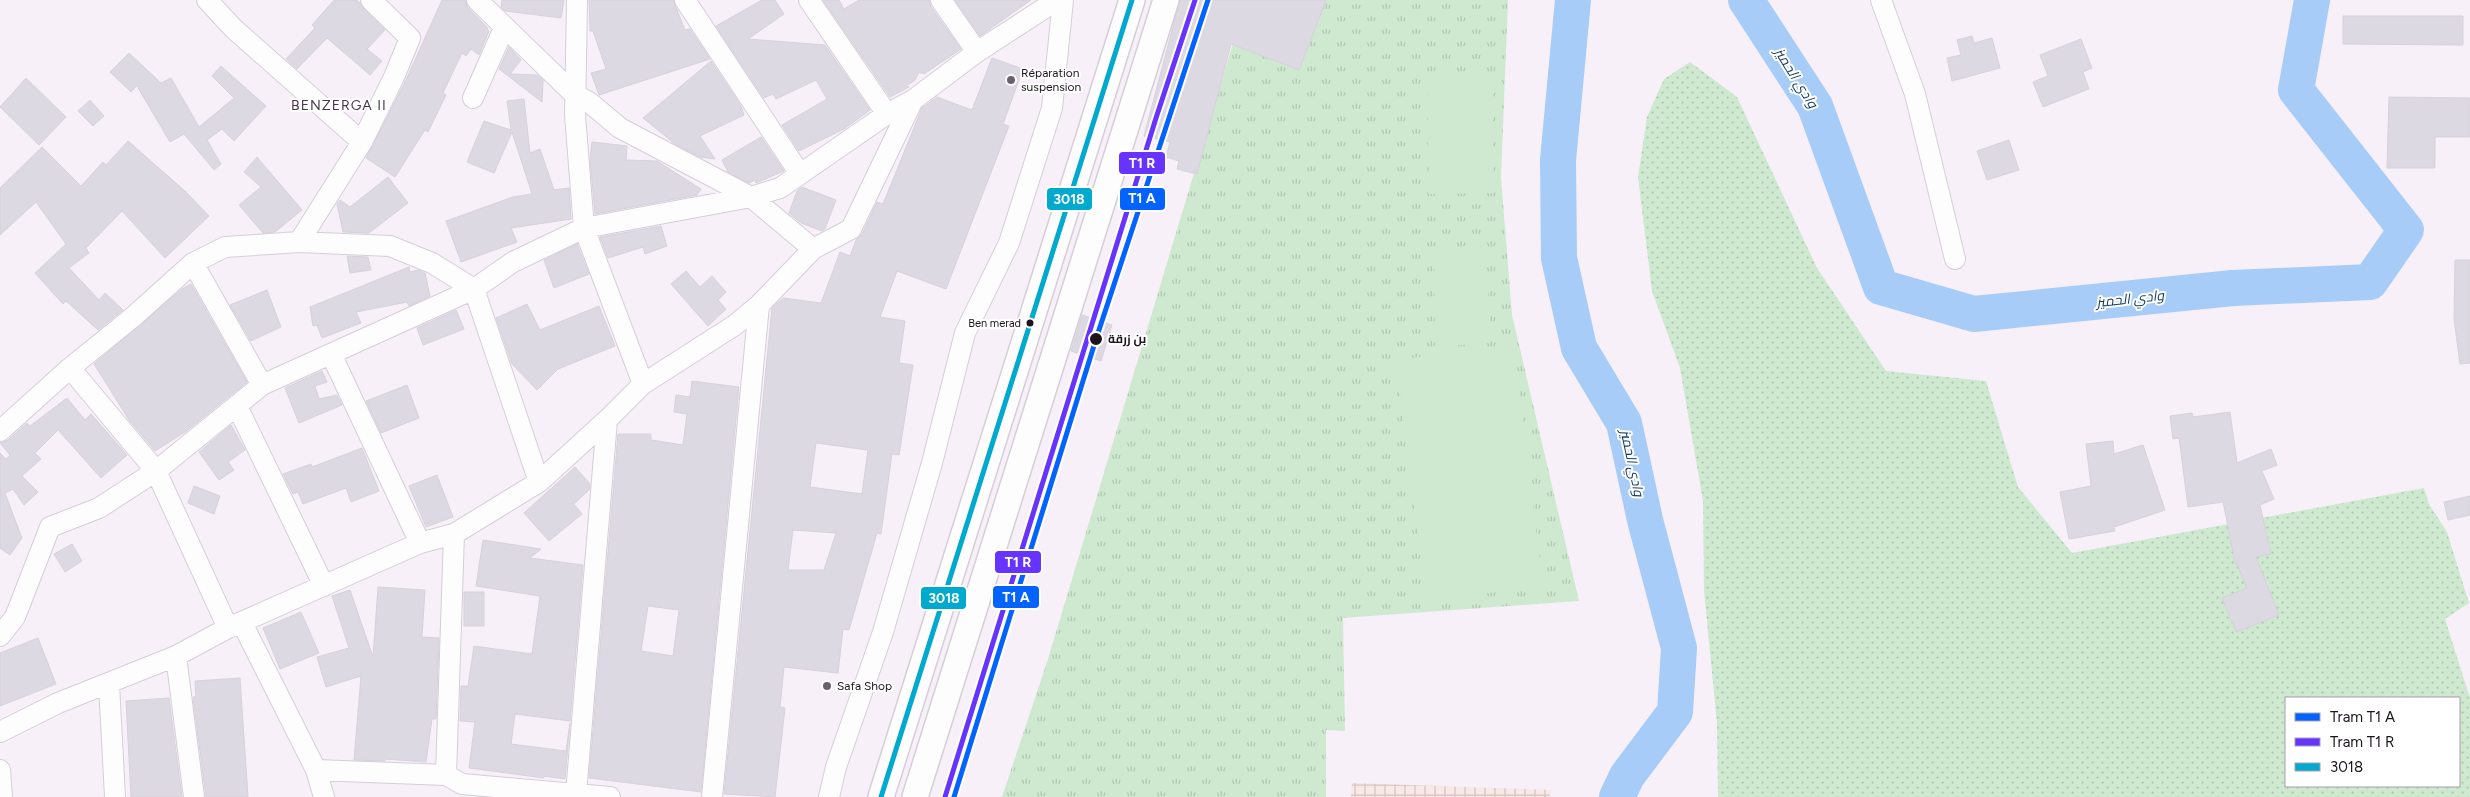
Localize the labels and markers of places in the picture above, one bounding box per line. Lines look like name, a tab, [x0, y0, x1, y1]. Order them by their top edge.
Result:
place label: Réparation suspension	[1021, 66, 1082, 94]
marker: Réparation suspension	[1005, 74, 1017, 86]
place label: Ben merad	[968, 317, 1021, 330]
marker: Ben merad	[1025, 318, 1035, 328]
marker: بن زرقة	[1088, 331, 1104, 347]
place label: بن زرقة	[1108, 332, 1146, 347]
place label: Safa Shop	[837, 679, 892, 693]
marker: Safa Shop	[821, 680, 833, 692]

